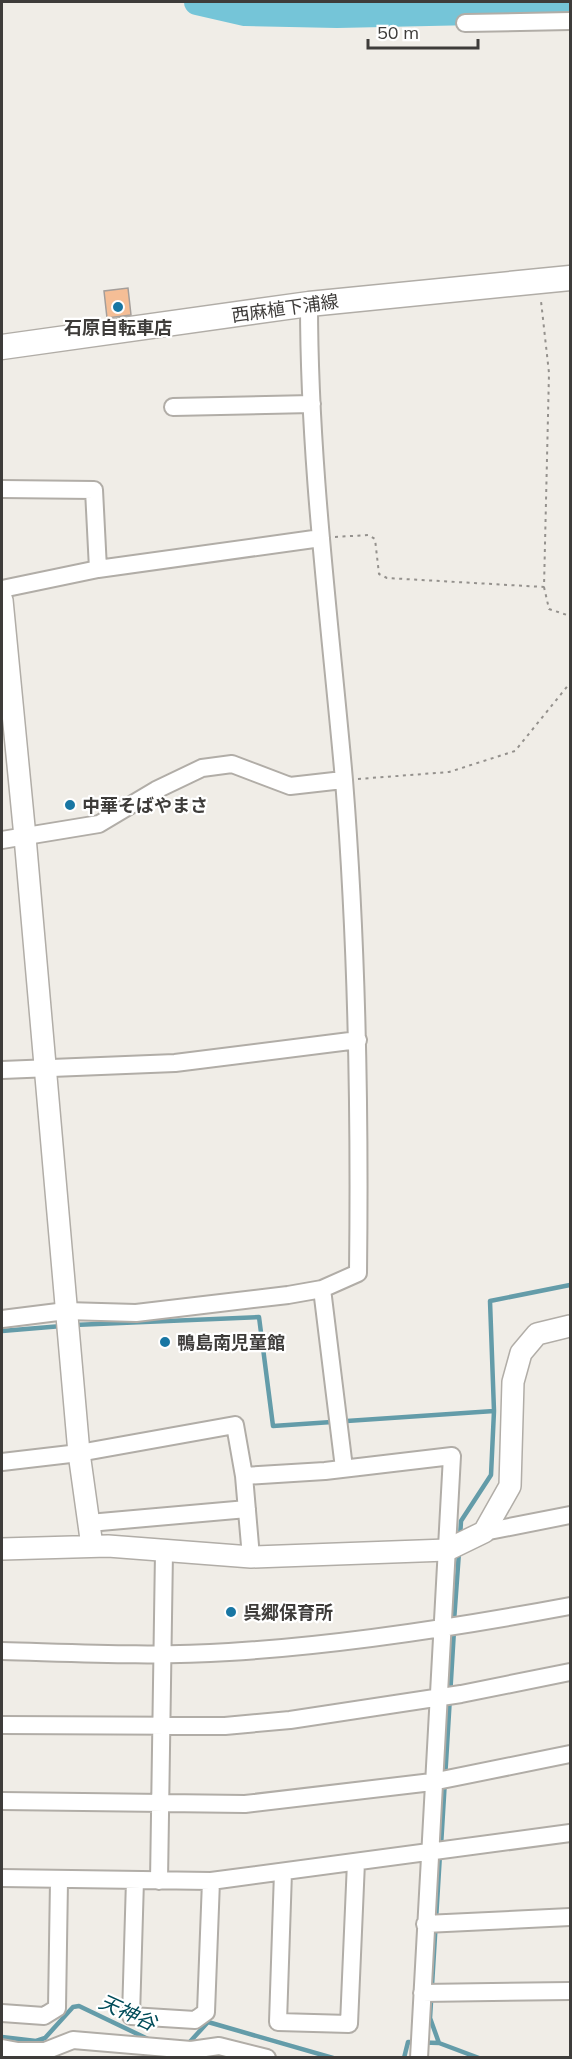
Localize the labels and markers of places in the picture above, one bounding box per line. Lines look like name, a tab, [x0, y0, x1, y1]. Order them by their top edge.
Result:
marker: 石原自転車店	[111, 300, 125, 314]
place label: 石原自転車店	[64, 316, 172, 339]
place label: 中華そばやまさ	[82, 794, 208, 817]
marker: 中華そばやまさ	[63, 798, 77, 812]
place label: 鴨島南児童館	[177, 1331, 285, 1354]
marker: 鴨島南児童館	[158, 1335, 172, 1349]
place label: 呉郷保育所	[243, 1601, 333, 1624]
marker: 呉郷保育所	[224, 1605, 238, 1619]

